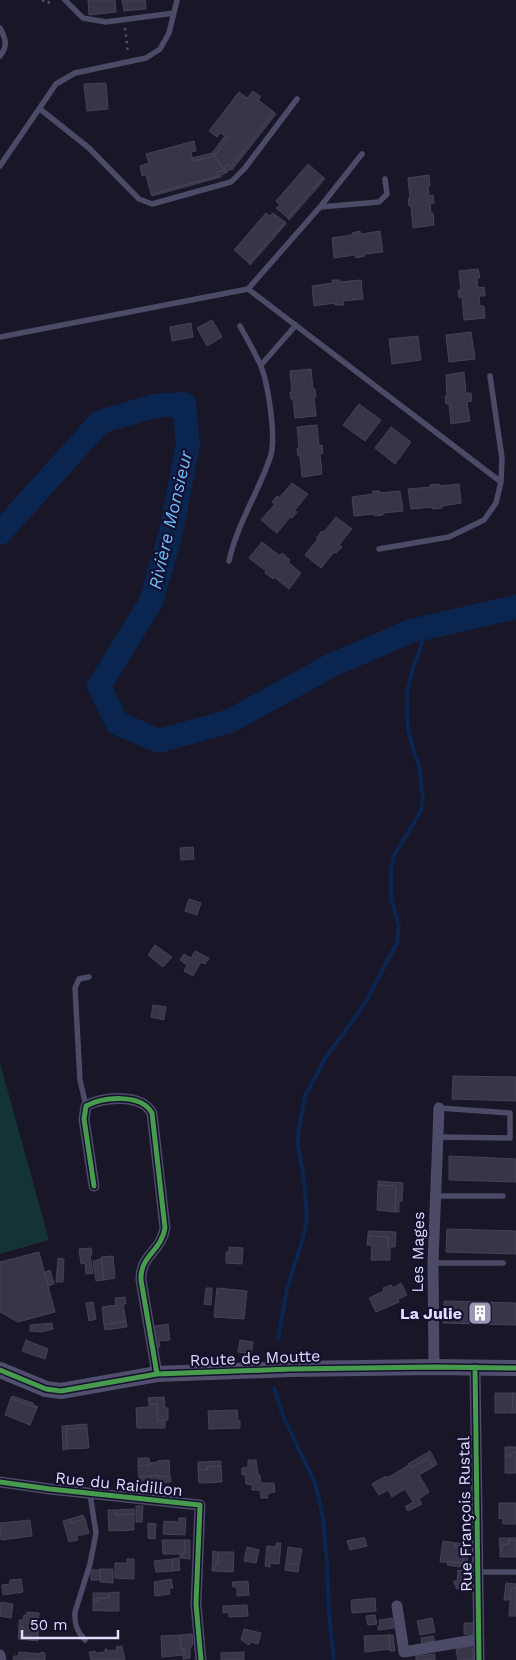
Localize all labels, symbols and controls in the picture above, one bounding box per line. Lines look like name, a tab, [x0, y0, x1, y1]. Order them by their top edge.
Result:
water label: Rivière Monsieur	[144, 448, 196, 591]
street label: Les Mages	[408, 1211, 428, 1293]
building icon: La Julie	[467, 1300, 493, 1326]
place label: La Julie	[400, 1304, 462, 1323]
street label: Route de Moutte	[189, 1346, 321, 1370]
street label: Rue François Rustal	[454, 1436, 476, 1592]
street label: Rue du Raidillon	[54, 1468, 184, 1500]
scale bar	[22, 1608, 119, 1640]
text: 50 m	[30, 1616, 67, 1634]

